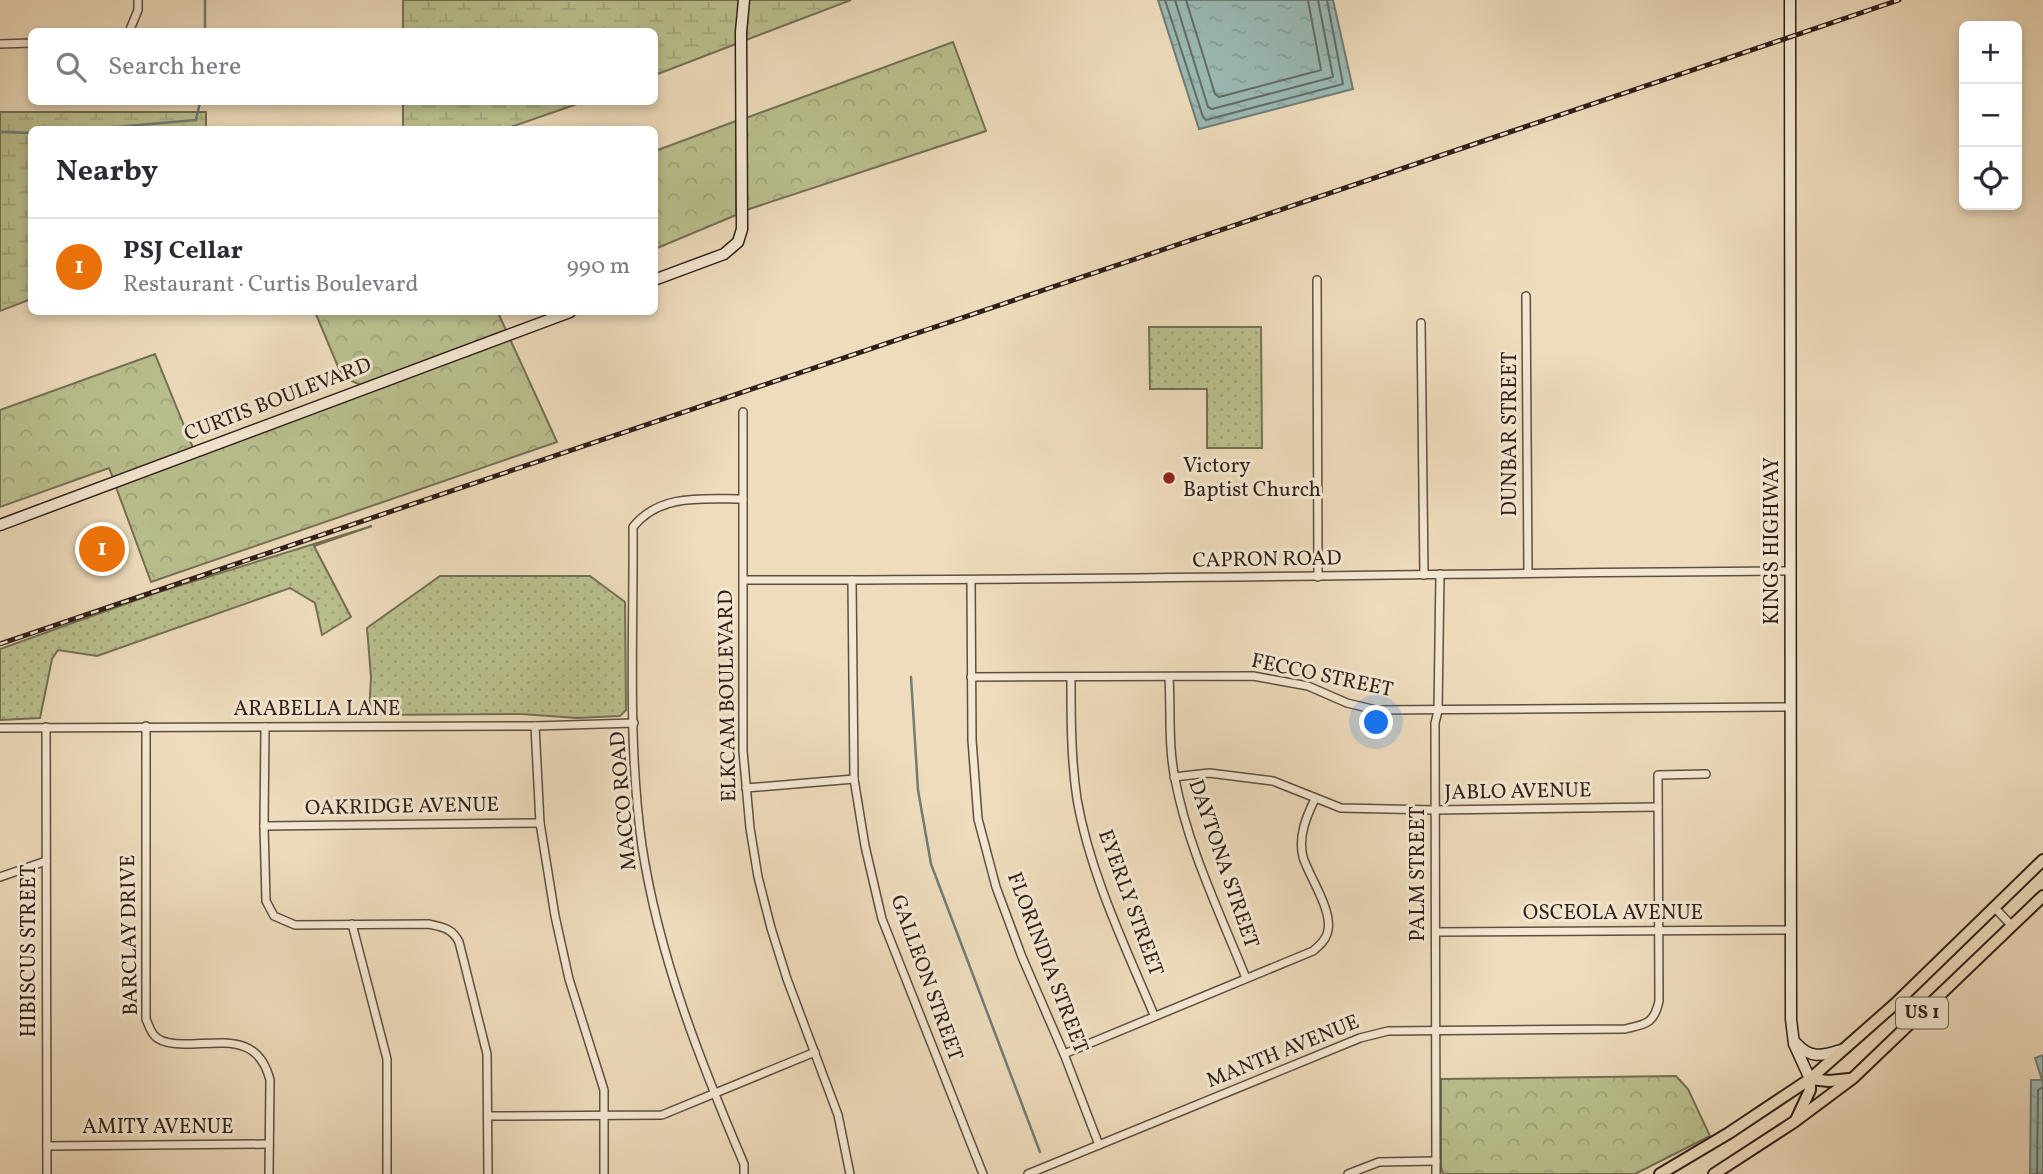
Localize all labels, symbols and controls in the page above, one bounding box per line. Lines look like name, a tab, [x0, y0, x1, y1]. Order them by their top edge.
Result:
map controls	[1959, 21, 2022, 210]
button: +	[1959, 21, 2022, 84]
search box	[28, 28, 658, 105]
icon: search	[52, 48, 90, 86]
text: Search here	[108, 49, 241, 85]
button: −	[1959, 84, 2022, 147]
button: locate	[1959, 147, 2022, 210]
text: Nearby	[56, 151, 158, 193]
text: PSJ Cellar	[123, 233, 243, 269]
text: 1	[74, 251, 84, 283]
text: 990 m	[567, 251, 630, 283]
text: Restaurant · Curtis Boulevard	[123, 269, 418, 301]
street label: CURTIS BOULEVARD	[180, 351, 376, 449]
street label: DUNBAR STREET	[1496, 352, 1525, 516]
place label: Victory Baptist Church	[1183, 452, 1321, 505]
street label: KINGS HIGHWAY	[1758, 457, 1787, 625]
marker: Victory Baptist Church	[1161, 470, 1177, 486]
pin: 1	[79, 523, 125, 575]
street label: CAPRON ROAD	[1192, 544, 1342, 576]
street label: ELKCAM BOULEVARD	[712, 590, 744, 802]
street label: FECCO STREET	[1248, 647, 1396, 705]
street label: ARABELLA LANE	[234, 695, 400, 724]
your location	[1359, 705, 1393, 739]
street label: MACCO ROAD	[603, 730, 645, 872]
street label: DAYTONA STREET	[1181, 776, 1265, 952]
street label: JABLO AVENUE	[1444, 776, 1592, 808]
street label: OAKRIDGE AVENUE	[305, 791, 499, 823]
street label: PALM STREET	[1404, 806, 1433, 942]
street label: EYERLY STREET	[1090, 826, 1170, 980]
street label: BARCLAY DRIVE	[114, 854, 146, 1016]
street label: HIBISCUS STREET	[15, 865, 44, 1038]
street label: FLORINDIA STREET	[999, 868, 1095, 1058]
street label: GALLEON STREET	[882, 891, 970, 1065]
street label: OSCEOLA AVENUE	[1523, 899, 1703, 928]
road number: US 1	[1896, 998, 1948, 1028]
street label: MANTH AVENUE	[1202, 1008, 1364, 1096]
street label: AMITY AVENUE	[82, 1113, 234, 1142]

